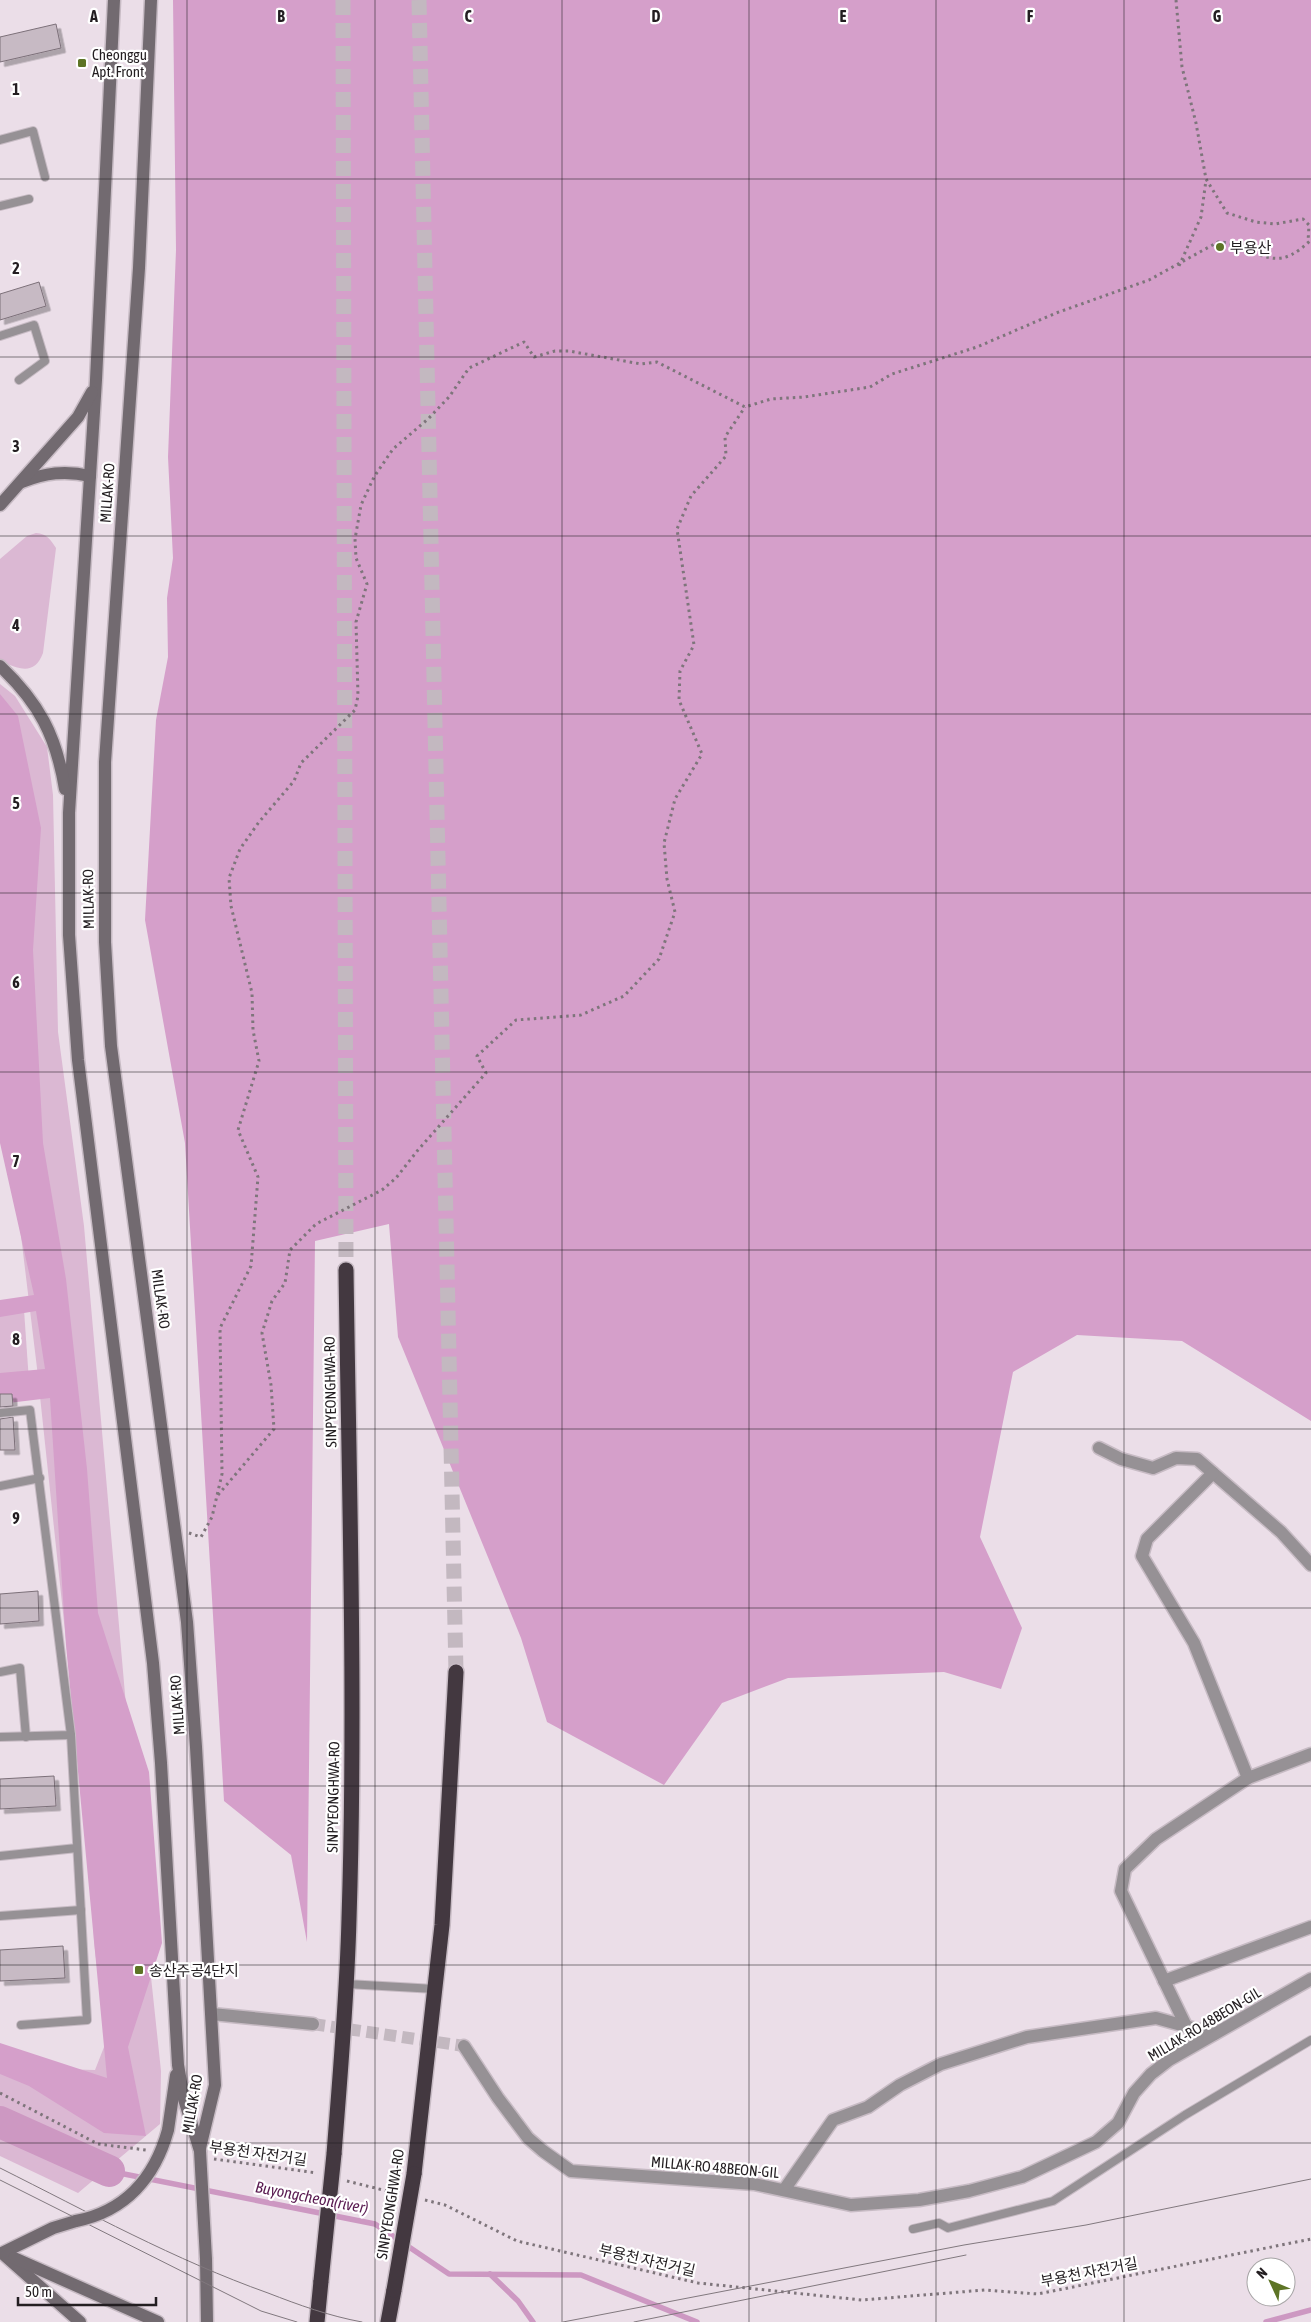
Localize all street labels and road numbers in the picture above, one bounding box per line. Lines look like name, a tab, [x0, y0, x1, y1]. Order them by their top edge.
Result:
street label: MILLAK-RO	[96, 462, 118, 524]
street label: MILLAK-RO	[79, 869, 97, 929]
street label: MILLAK-RO	[148, 1268, 174, 1330]
street label: SINPYEONGHWA-RO	[321, 1336, 339, 1448]
street label: MILLAK-RO	[166, 1674, 188, 1736]
street label: SINPYEONGHWA-RO	[324, 1741, 342, 1853]
street label: MILLAK-RO 48BEON-GIL	[1144, 1983, 1264, 2064]
street label: MILLAK-RO	[178, 2073, 206, 2135]
street label: 부용천 자전거길	[208, 2138, 308, 2168]
street label: SINPYEONGHWA-RO	[373, 2147, 407, 2260]
street label: MILLAK-RO 48BEON-GIL	[650, 2153, 780, 2181]
street label: 부용천 자전거길	[597, 2241, 697, 2279]
street label: 부용천 자전거길	[1039, 2254, 1139, 2290]

